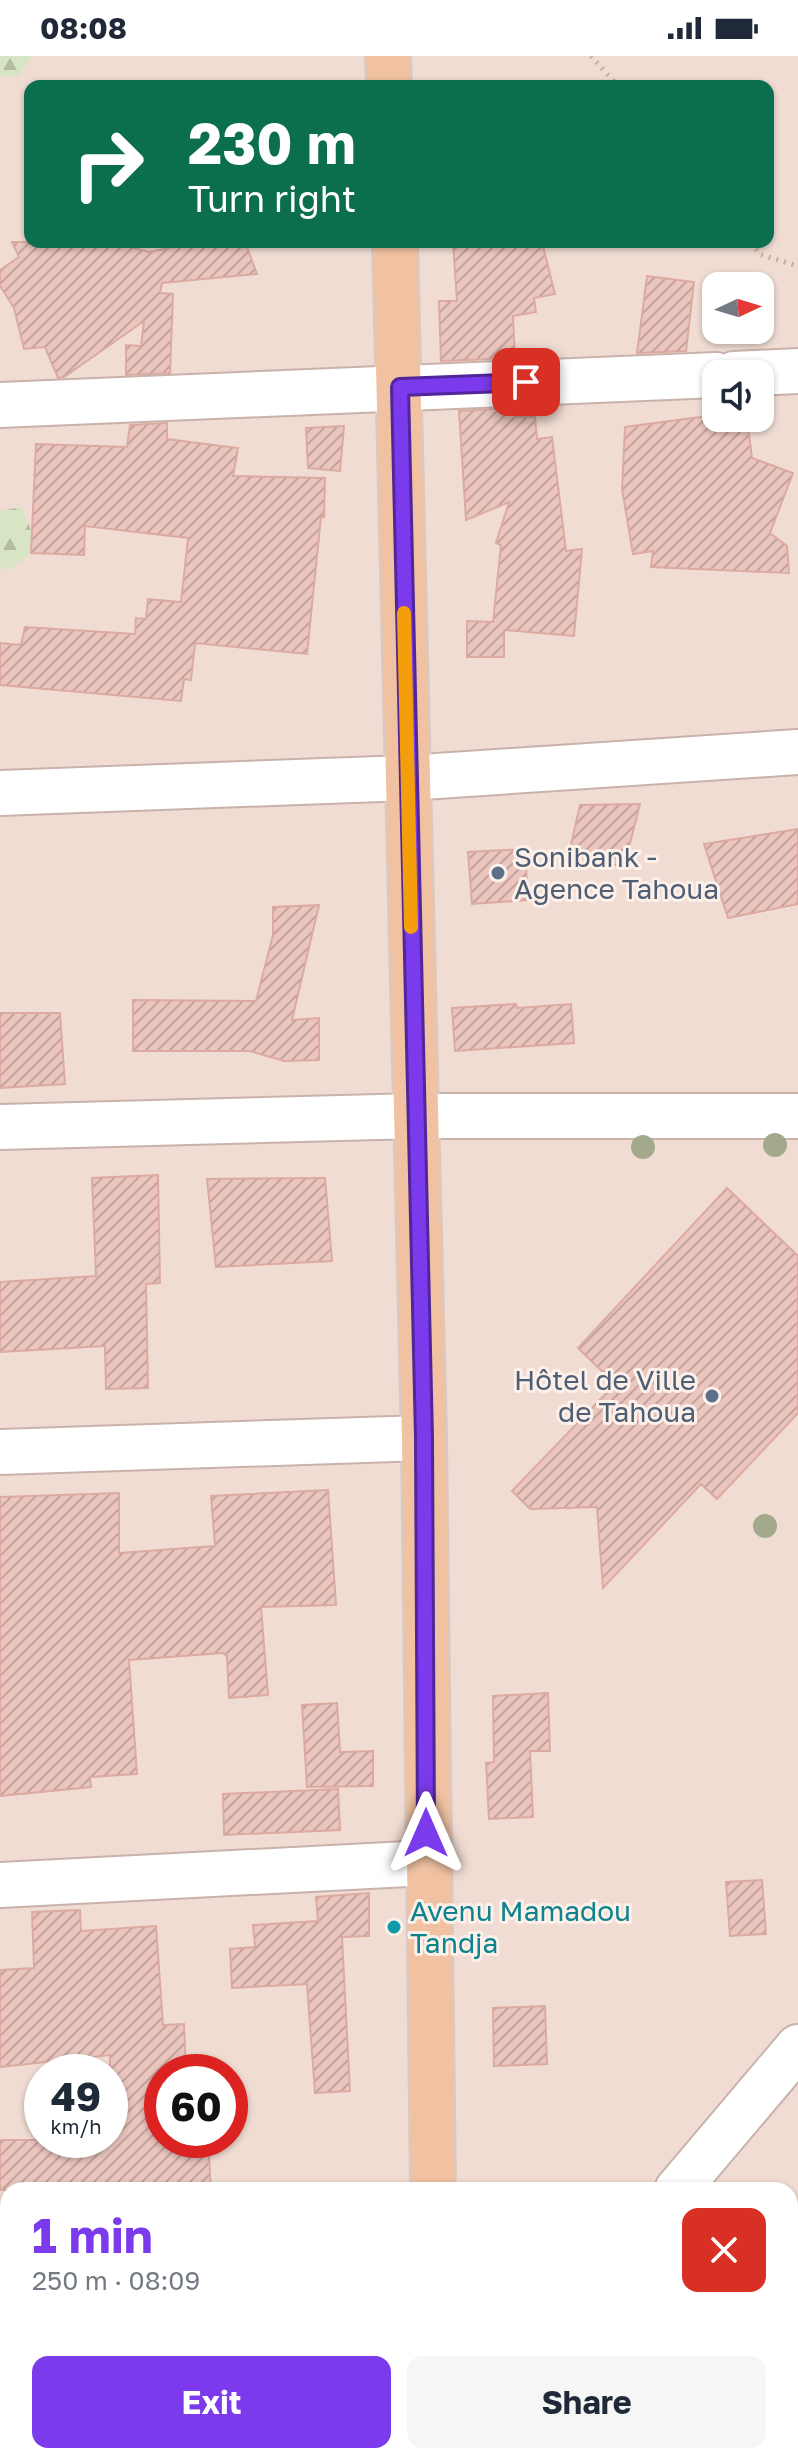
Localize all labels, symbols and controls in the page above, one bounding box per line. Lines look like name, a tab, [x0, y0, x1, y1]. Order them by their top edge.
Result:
text: 08:08	[40, 10, 127, 46]
text: 230 m	[188, 109, 356, 176]
icon: right	[56, 112, 160, 216]
text: Turn right	[188, 177, 356, 220]
north arrow	[702, 272, 774, 344]
map controls	[702, 272, 774, 432]
pin	[492, 348, 560, 416]
icon: arrive	[504, 360, 548, 404]
button: sound	[702, 360, 774, 432]
place label: Sonibank - Agence Tahoua	[514, 840, 719, 905]
marker: Sonibank - Agence Tahoua	[489, 864, 507, 882]
place label: Hôtel de Ville de Tahoua	[514, 1363, 696, 1428]
marker: Hôtel de Ville de Tahoua	[703, 1387, 721, 1405]
position arrow	[384, 1791, 468, 1875]
place label: Avenu Mamadou Tandja	[410, 1894, 631, 1959]
marker: Avenu Mamadou Tandja	[385, 1918, 403, 1936]
speed limit sign: 60	[144, 2054, 248, 2158]
text: 49	[51, 2072, 101, 2120]
text: km/h	[51, 2114, 101, 2138]
text: 1 min	[32, 2206, 153, 2264]
button: close	[682, 2208, 766, 2292]
text: 250 m · 08:09	[32, 2265, 200, 2296]
button: Exit	[32, 2356, 391, 2448]
button: Share	[407, 2356, 766, 2448]

